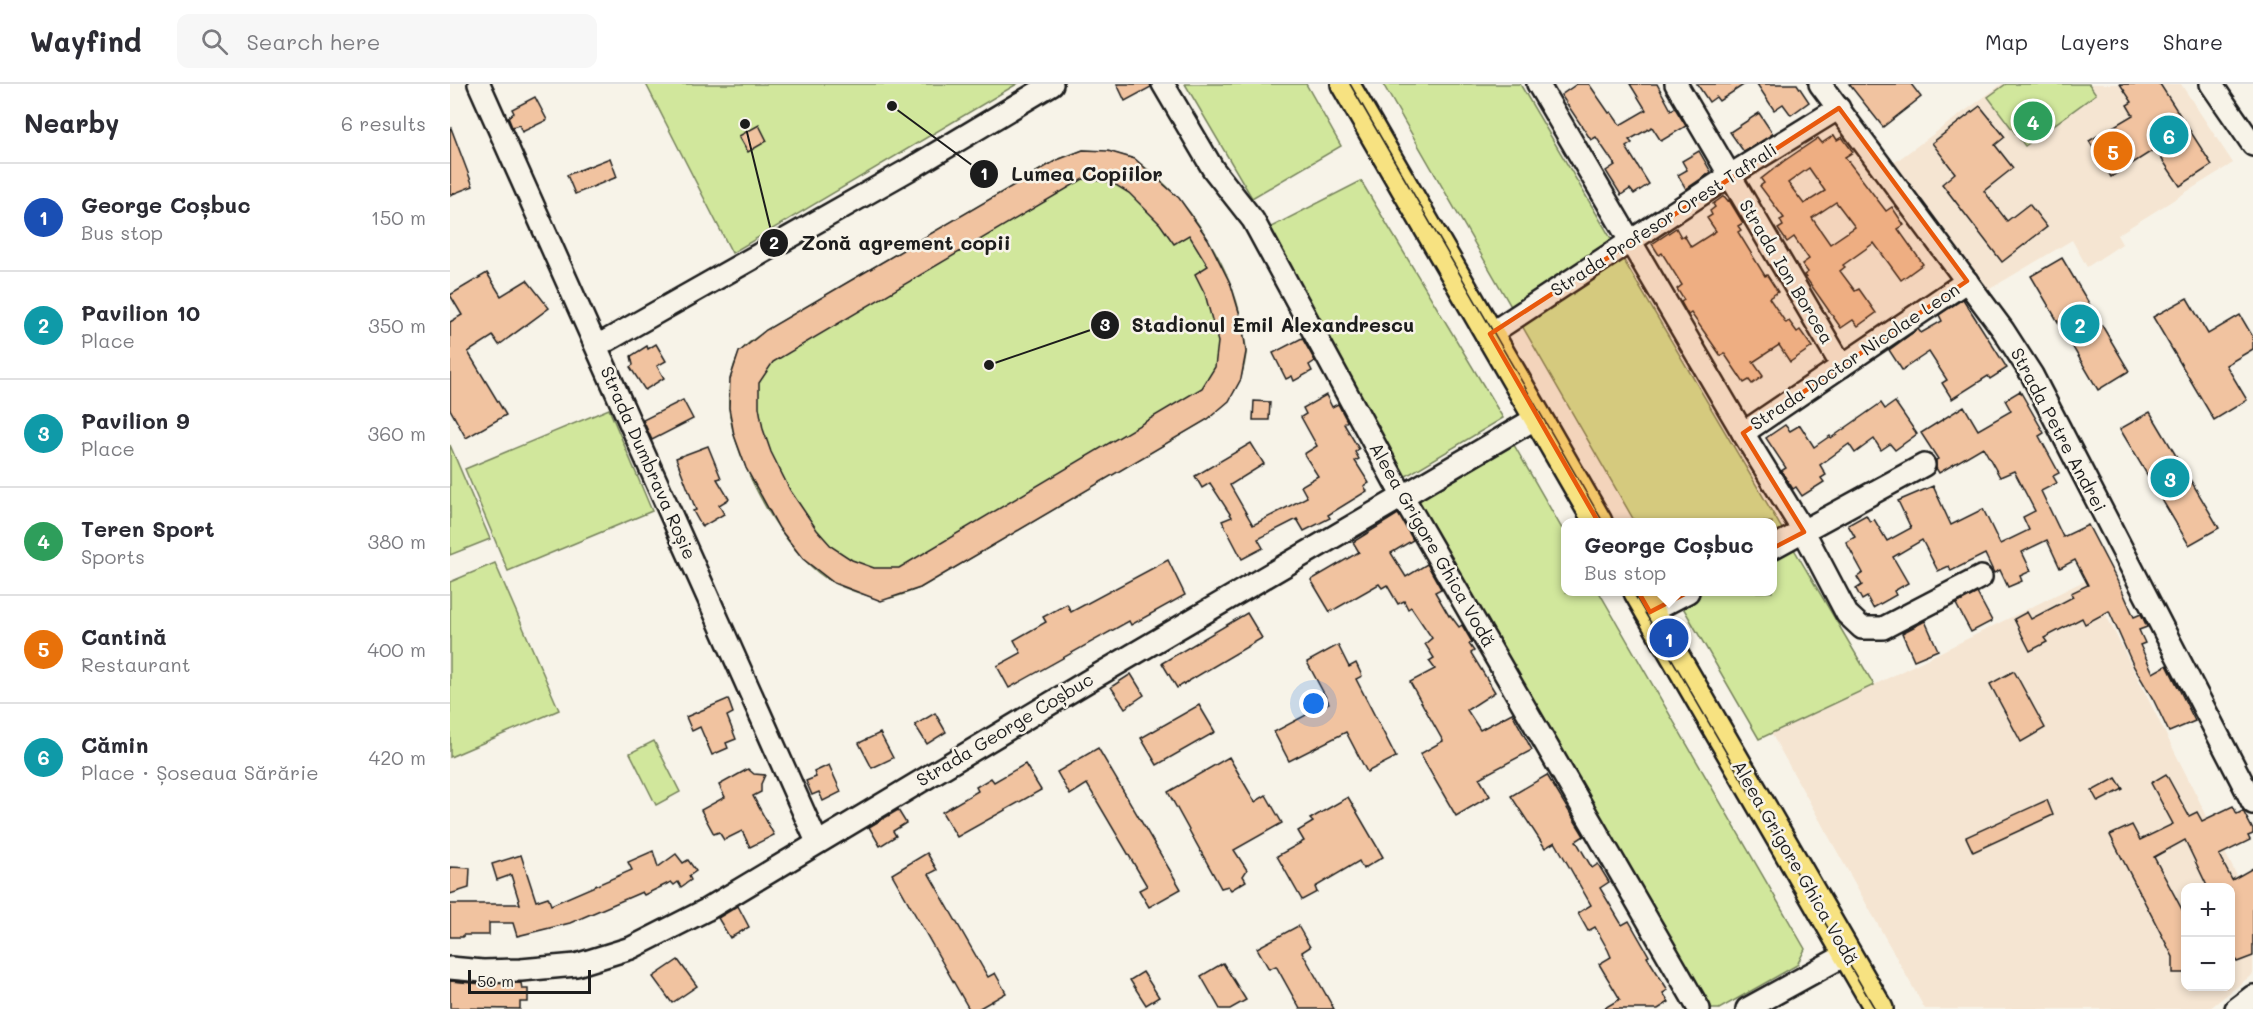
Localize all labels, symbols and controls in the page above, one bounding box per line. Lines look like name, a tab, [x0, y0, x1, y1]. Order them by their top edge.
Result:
search box	[177, 14, 597, 68]
text: Wayfind	[30, 23, 141, 59]
icon: search	[198, 25, 231, 58]
text: Search here	[246, 27, 380, 56]
text: Map	[1985, 28, 2028, 55]
text: Layers	[2061, 28, 2130, 55]
text: Share	[2163, 28, 2223, 55]
pin: 4	[2014, 99, 2052, 144]
text: Nearby	[24, 106, 119, 140]
text: 6 results	[341, 110, 426, 136]
pin: 6	[2150, 112, 2188, 158]
pin: 5	[2094, 128, 2132, 174]
street label: Strada Profesor Orest Tafrali	[1546, 137, 1781, 301]
callout: Lumea Copiilor	[969, 155, 1174, 193]
text: Lumea Copiilor	[1011, 160, 1163, 186]
text: 1	[980, 161, 988, 185]
text: George Coșbuc	[81, 190, 251, 219]
street label: Strada Ion Borcea	[1734, 195, 1840, 348]
text: 1	[39, 204, 48, 230]
text: 150 m	[371, 204, 426, 230]
text: Bus stop	[81, 219, 163, 245]
callout: Zonă agrement copii	[759, 224, 1023, 262]
text: Zonă agrement copii	[801, 229, 1011, 255]
text: 2	[769, 230, 779, 254]
street label: Strada Doctor Nicolae Leon	[1745, 277, 1964, 435]
text: Pavilion 10	[81, 298, 200, 327]
pin: 2	[2060, 302, 2100, 346]
callout: Stadionul Emil Alexandrescu	[1090, 306, 1427, 344]
text: Stadionul Emil Alexandrescu	[1132, 311, 1414, 337]
text: 2	[38, 312, 49, 338]
text: 350 m	[368, 312, 426, 338]
text: 3	[1100, 312, 1111, 336]
text: Place	[81, 327, 135, 353]
street label: Strada Petre Andrei	[2006, 343, 2112, 516]
street label: Strada Dumbrava Roșie	[595, 362, 702, 563]
text: Pavilion 9	[81, 406, 189, 435]
text: 3	[38, 420, 50, 446]
text: 360 m	[368, 420, 426, 446]
text: Place	[81, 435, 135, 461]
street label: Aleea Grigore Ghica Vodă	[1364, 438, 1501, 651]
pin: 3	[2150, 456, 2190, 500]
text: Teren Sport	[81, 514, 214, 543]
popup	[1561, 518, 1777, 596]
text: 4	[37, 528, 50, 554]
text: 380 m	[368, 528, 426, 554]
text: George Coșbuc	[1584, 530, 1754, 559]
text: Sports	[81, 543, 145, 569]
text: Bus stop	[1584, 559, 1666, 585]
pin: 1	[1650, 616, 1688, 660]
text: Cantină	[81, 622, 167, 651]
text: 5	[38, 636, 49, 662]
text: 400 m	[367, 636, 426, 662]
text: Restaurant	[81, 651, 191, 677]
street label: Strada George Coșbuc	[912, 667, 1097, 792]
your location	[1299, 689, 1328, 718]
text: Cămin	[81, 730, 148, 759]
text: 6	[37, 744, 50, 770]
text: 420 m	[368, 744, 426, 770]
street label: Aleea Grigore Ghica Vodă	[1727, 756, 1864, 969]
text: Place · Șoseaua Sărărie	[81, 759, 319, 785]
map controls	[2181, 883, 2235, 991]
button: +	[2181, 883, 2235, 937]
button: −	[2181, 937, 2235, 991]
scale bar	[468, 967, 591, 994]
text: 50 m	[477, 970, 514, 991]

